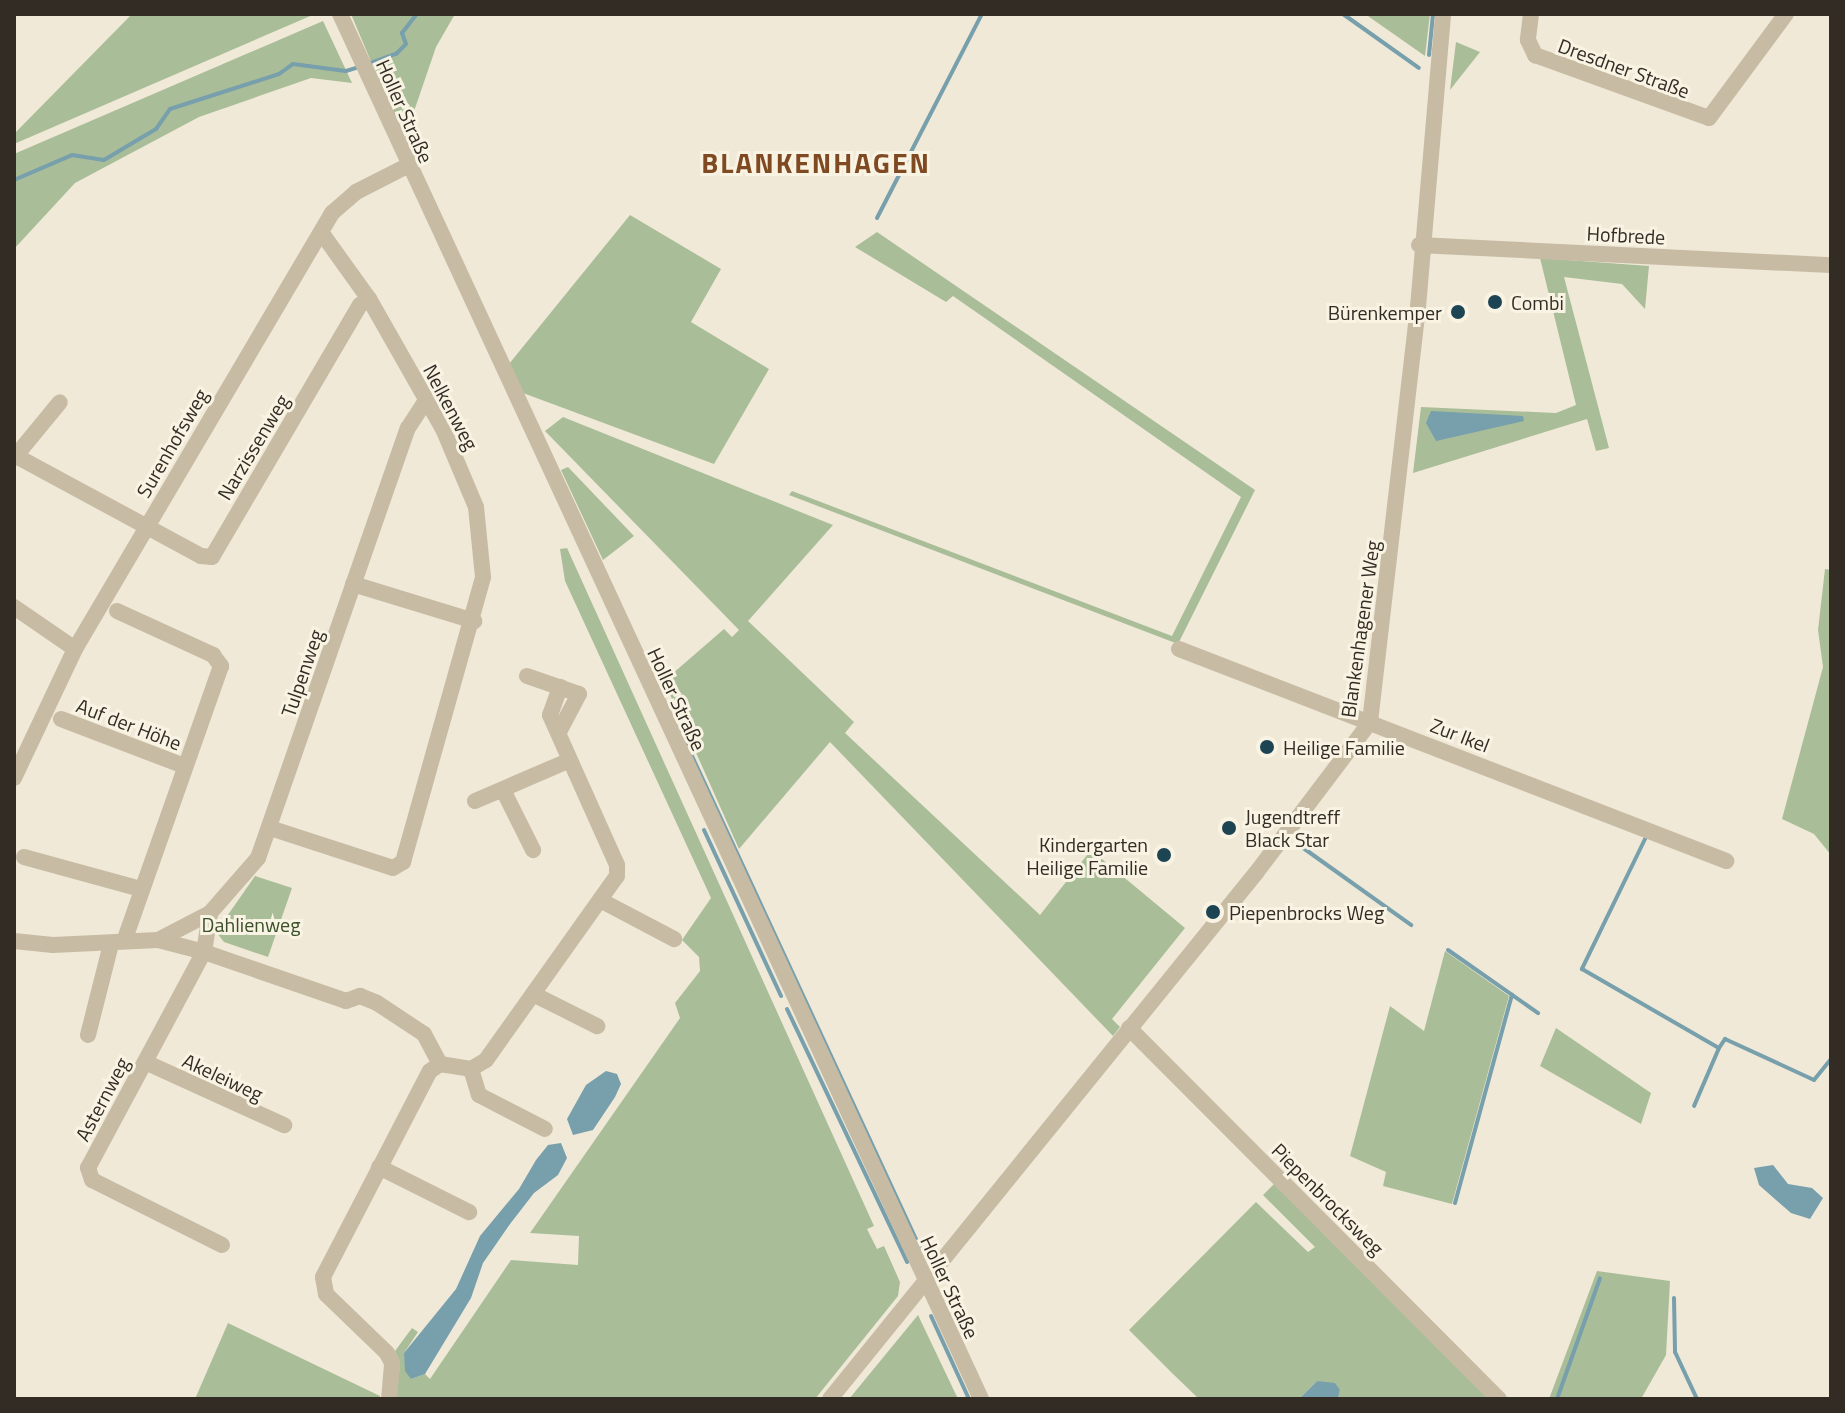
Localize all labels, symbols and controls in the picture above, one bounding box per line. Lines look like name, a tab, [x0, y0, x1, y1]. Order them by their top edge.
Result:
street label: Dresdner Straße	[1555, 33, 1693, 103]
street label: Holler Straße	[372, 55, 438, 167]
district label: BLANKENHAGEN	[701, 146, 931, 180]
street label: Hofbrede	[1586, 221, 1666, 249]
place label: Combi	[1511, 290, 1564, 314]
marker: Combi	[1486, 293, 1504, 311]
place label: Bürenkemper	[1328, 300, 1442, 324]
marker: Bürenkemper	[1449, 303, 1467, 321]
street label: Nelkenweg	[418, 360, 484, 454]
street label: Surenhofsweg	[131, 384, 213, 502]
street label: Narzissenweg	[212, 390, 294, 504]
street label: Blankenhagener Weg	[1336, 539, 1384, 719]
street label: Tulpenweg	[276, 626, 328, 720]
street label: Holler Straße	[643, 644, 711, 754]
street label: Auf der Höhe	[73, 693, 185, 755]
street label: Zur Ikel	[1427, 713, 1493, 757]
place label: Heilige Familie	[1283, 735, 1405, 759]
marker: Heilige Familie	[1258, 738, 1276, 756]
place label: Jugendtreff Black Star	[1245, 804, 1340, 851]
marker: Jugendtreff Black Star	[1220, 819, 1238, 837]
place label: Kindergarten Heilige Familie	[1026, 832, 1148, 879]
marker: Kindergarten Heilige Familie	[1155, 846, 1173, 864]
place label: Piepenbrocks Weg	[1229, 900, 1384, 924]
marker: Piepenbrocks Weg	[1204, 903, 1222, 921]
park label: Dahlienweg	[202, 912, 300, 936]
street label: Akeleiweg	[179, 1048, 267, 1106]
street label: Asternweg	[70, 1053, 134, 1145]
street label: Piepenbrocksweg	[1267, 1138, 1389, 1260]
street label: Holler Straße	[916, 1232, 984, 1342]

